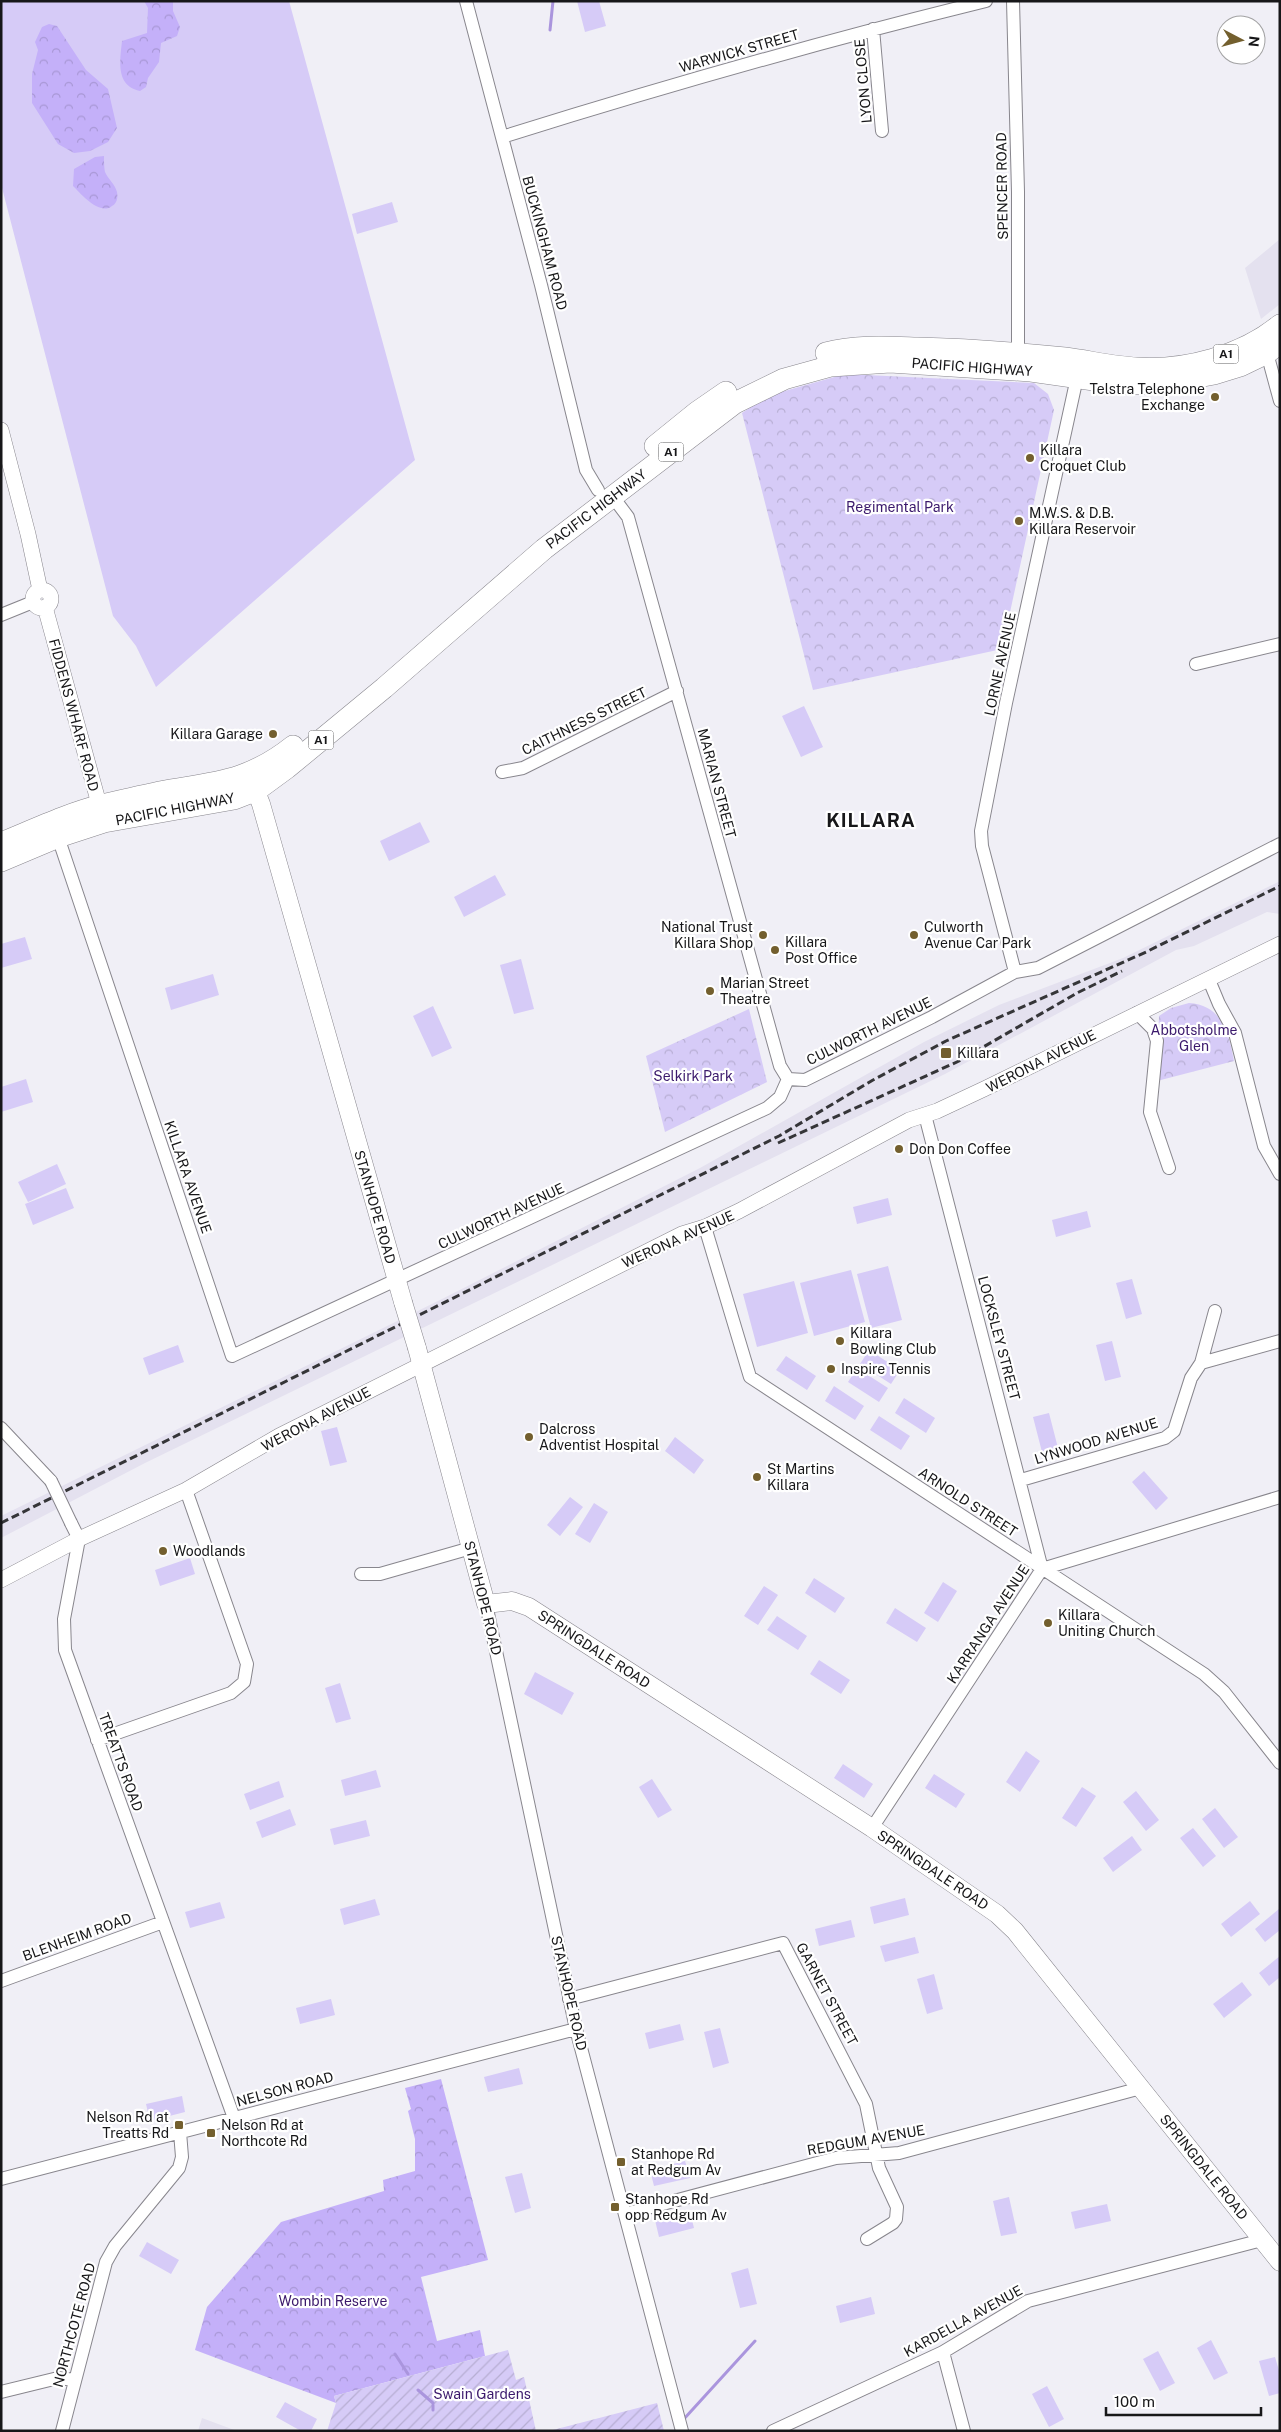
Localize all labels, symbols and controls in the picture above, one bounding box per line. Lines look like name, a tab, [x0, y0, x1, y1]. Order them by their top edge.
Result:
north arrow	[1216, 15, 1266, 65]
street label: WARWICK STREET	[677, 26, 801, 76]
text: N	[1245, 35, 1262, 48]
street label: LYON CLOSE	[851, 38, 875, 124]
street label: SPENCER ROAD	[993, 132, 1011, 240]
street label: BUCKINGHAM ROAD	[519, 174, 571, 312]
road number: A1	[1214, 344, 1238, 364]
street label: PACIFIC HIGHWAY	[911, 355, 1034, 379]
place label: Telstra Telephone Exchange	[1090, 381, 1205, 413]
marker: Telstra Telephone Exchange	[1209, 391, 1221, 403]
road number: A1	[658, 442, 684, 462]
place label: Killara Croquet Club	[1040, 442, 1126, 474]
marker: Killara Croquet Club	[1024, 452, 1036, 464]
street label: PACIFIC HIGHWAY	[543, 466, 650, 552]
park label: Regimental Park	[846, 499, 954, 515]
place label: M.W.S. & D.B. Killara Reservoir	[1029, 505, 1136, 537]
marker: M.W.S. & D.B. Killara Reservoir	[1013, 515, 1025, 527]
street label: LORNE AVENUE	[981, 611, 1019, 717]
street label: FIDDENS WHARF ROAD	[46, 637, 102, 793]
street label: CAITHNESS STREET	[519, 684, 649, 758]
place label: Killara Garage	[170, 726, 263, 742]
street label: MARIAN STREET	[695, 727, 739, 839]
marker: Killara Garage	[267, 728, 279, 740]
road number: A1	[308, 730, 334, 750]
street label: PACIFIC HIGHWAY	[114, 789, 237, 828]
district label: KILLARA	[826, 809, 916, 831]
place label: National Trust Killara Shop	[661, 919, 753, 951]
place label: Culworth Avenue Car Park	[924, 919, 1032, 951]
marker: National Trust Killara Shop	[757, 929, 769, 941]
marker: Culworth Avenue Car Park	[908, 929, 920, 941]
place label: Killara Post Office	[785, 934, 857, 966]
marker: Killara Post Office	[769, 944, 781, 956]
place label: Marian Street Theatre	[720, 975, 809, 1007]
marker: Marian Street Theatre	[704, 985, 716, 997]
street label: CULWORTH AVENUE	[804, 994, 934, 1068]
park label: Abbotsholme Glen	[1151, 1022, 1238, 1054]
street label: WERONA AVENUE	[983, 1026, 1099, 1096]
place label: Killara	[957, 1045, 999, 1061]
marker: Killara	[939, 1046, 953, 1060]
park label: Selkirk Park	[653, 1068, 733, 1084]
street label: KILLARA AVENUE	[161, 1119, 215, 1235]
place label: Don Don Coffee	[909, 1141, 1011, 1157]
marker: Don Don Coffee	[893, 1143, 905, 1155]
street label: STANHOPE ROAD	[351, 1148, 399, 1266]
street label: CULWORTH AVENUE	[435, 1180, 567, 1252]
street label: WERONA AVENUE	[619, 1207, 737, 1271]
street label: LOCKSLEY STREET	[975, 1274, 1023, 1402]
place label: Killara Bowling Club	[850, 1325, 936, 1357]
marker: Killara Bowling Club	[834, 1335, 846, 1347]
place label: Inspire Tennis	[841, 1361, 931, 1377]
marker: Inspire Tennis	[825, 1363, 837, 1375]
street label: WERONA AVENUE	[259, 1383, 373, 1455]
street label: LYNWOOD AVENUE	[1032, 1415, 1160, 1467]
place label: Dalcross Adventist Hospital	[539, 1421, 659, 1453]
marker: Dalcross Adventist Hospital	[523, 1431, 535, 1443]
place label: St Martins Killara	[767, 1461, 834, 1493]
street label: ARNOLD STREET	[916, 1464, 1020, 1540]
marker: St Martins Killara	[751, 1471, 763, 1483]
street label: STANHOPE ROAD	[461, 1539, 505, 1657]
place label: Woodlands	[173, 1543, 245, 1559]
marker: Woodlands	[157, 1545, 169, 1557]
street label: KARRANGA AVENUE	[944, 1562, 1032, 1686]
street label: SPRINGDALE ROAD	[535, 1607, 653, 1691]
place label: Killara Uniting Church	[1058, 1607, 1155, 1639]
marker: Killara Uniting Church	[1042, 1617, 1054, 1629]
street label: TREATTS ROAD	[96, 1711, 146, 1813]
street label: SPRINGDALE ROAD	[874, 1827, 992, 1913]
street label: BLENHEIM ROAD	[20, 1910, 134, 1964]
street label: STANHOPE ROAD	[548, 1934, 590, 2052]
street label: GARNET STREET	[793, 1940, 861, 2048]
street label: NELSON ROAD	[235, 2068, 335, 2110]
place label: Nelson Rd at Treatts Rd	[86, 2109, 169, 2141]
street label: SPRINGDALE ROAD	[1157, 2111, 1251, 2223]
place label: Nelson Rd at Northcote Rd	[221, 2117, 307, 2149]
marker: Nelson Rd at Treatts Rd	[173, 2119, 185, 2131]
street label: REDGUM AVENUE	[806, 2122, 926, 2158]
marker: Nelson Rd at Northcote Rd	[205, 2127, 217, 2139]
place label: Stanhope Rd at Redgum Av	[631, 2146, 721, 2178]
marker: Stanhope Rd at Redgum Av	[615, 2156, 627, 2168]
place label: Stanhope Rd opp Redgum Av	[625, 2191, 727, 2223]
marker: Stanhope Rd opp Redgum Av	[609, 2201, 621, 2213]
street label: NORTHCOTE ROAD	[50, 2261, 98, 2389]
street label: KARDELLA AVENUE	[901, 2282, 1025, 2360]
park label: Wombin Reserve	[279, 2293, 387, 2309]
scale bar	[1106, 2384, 1261, 2416]
park label: Swain Gardens	[433, 2386, 531, 2402]
text: 100 m	[1114, 2393, 1155, 2410]

